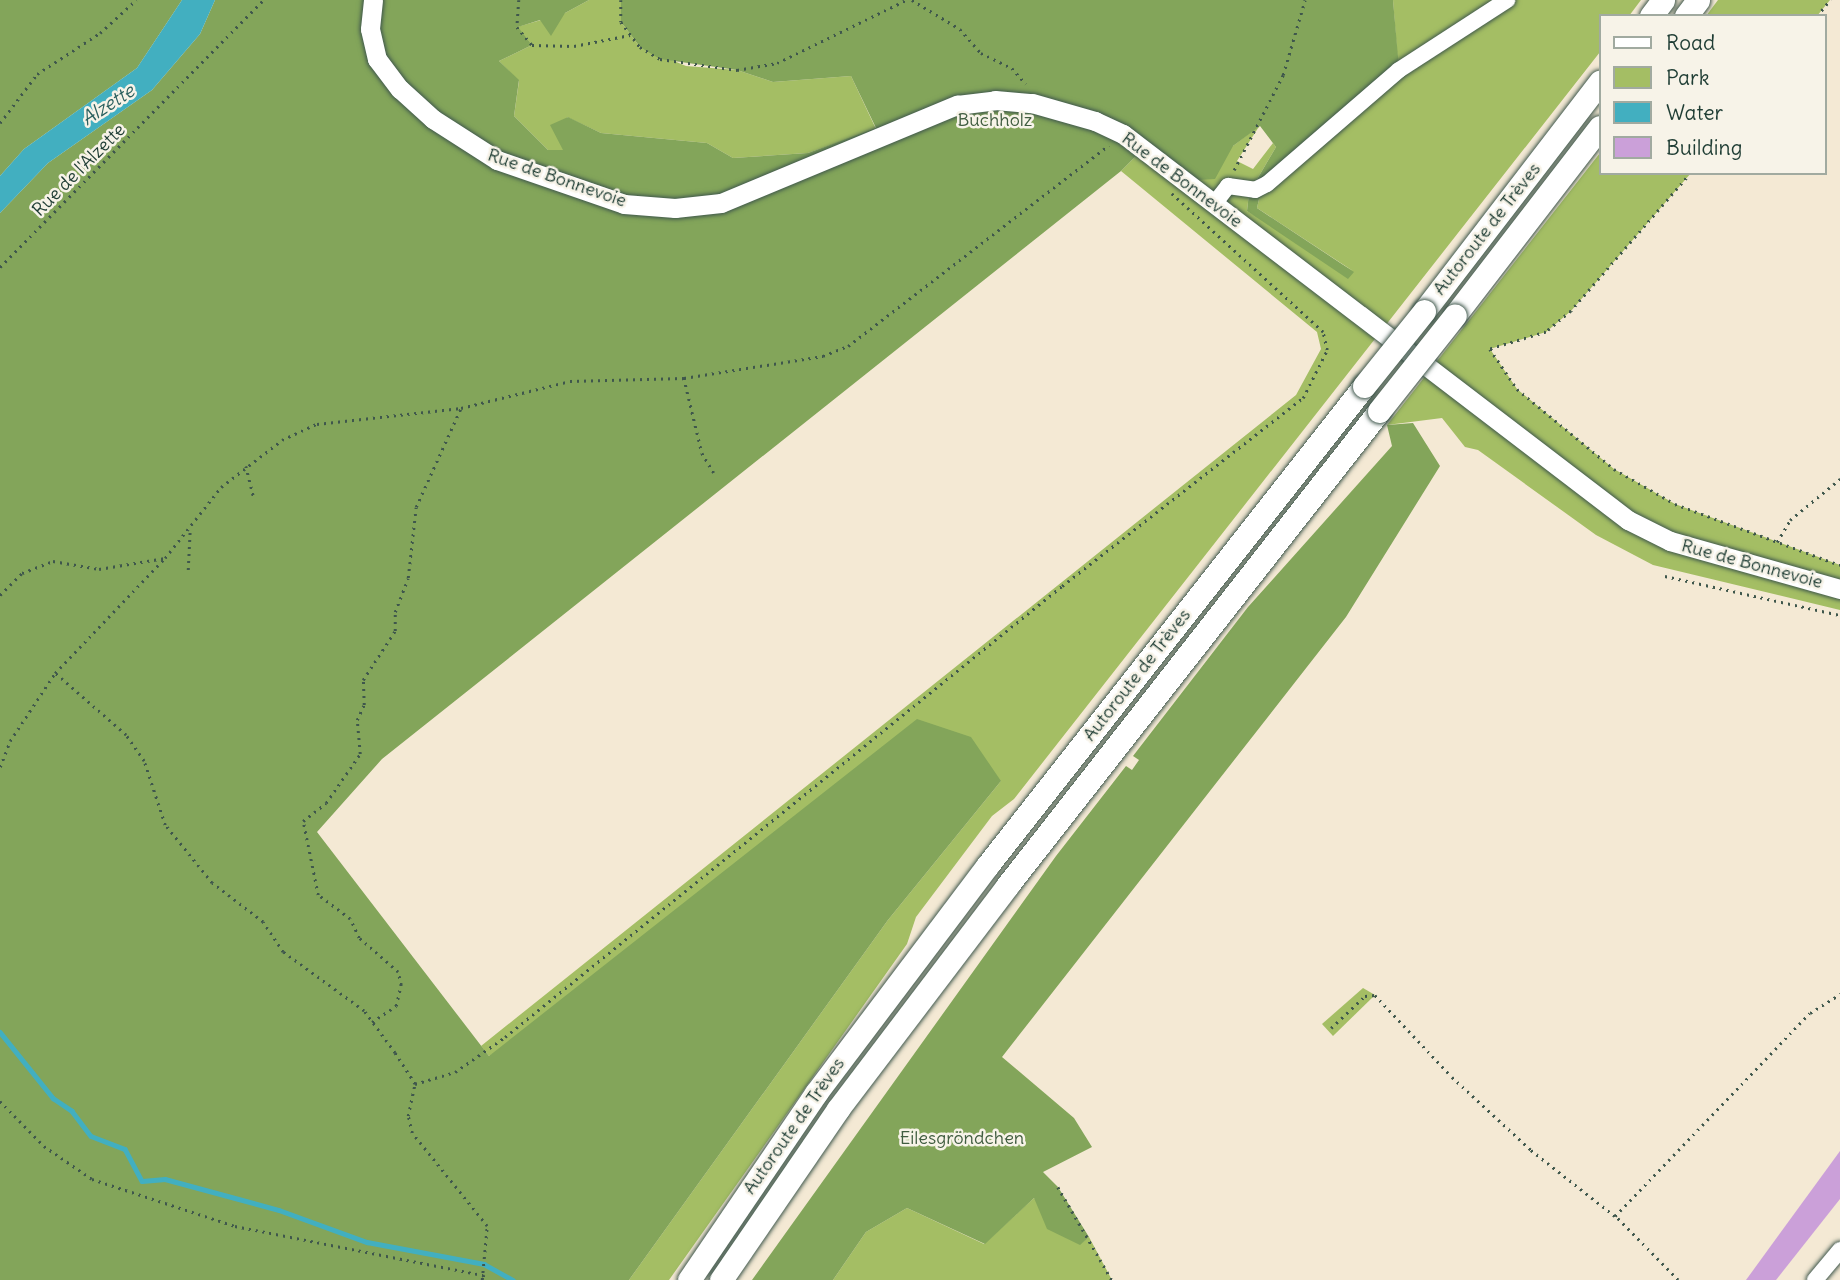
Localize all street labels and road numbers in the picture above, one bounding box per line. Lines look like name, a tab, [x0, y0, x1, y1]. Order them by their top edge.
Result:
street label: Rue de l'Alzette	[28, 119, 130, 221]
street label: Rue de Bonnevoie	[1117, 128, 1247, 232]
street label: Rue de Bonnevoie	[485, 144, 629, 212]
street label: Autoroute de Trèves	[1429, 159, 1545, 299]
street label: Rue de Bonnevoie	[1679, 535, 1825, 593]
street label: Autoroute de Trèves	[1079, 605, 1195, 745]
street label: Autoroute de Trèves	[739, 1054, 849, 1198]

